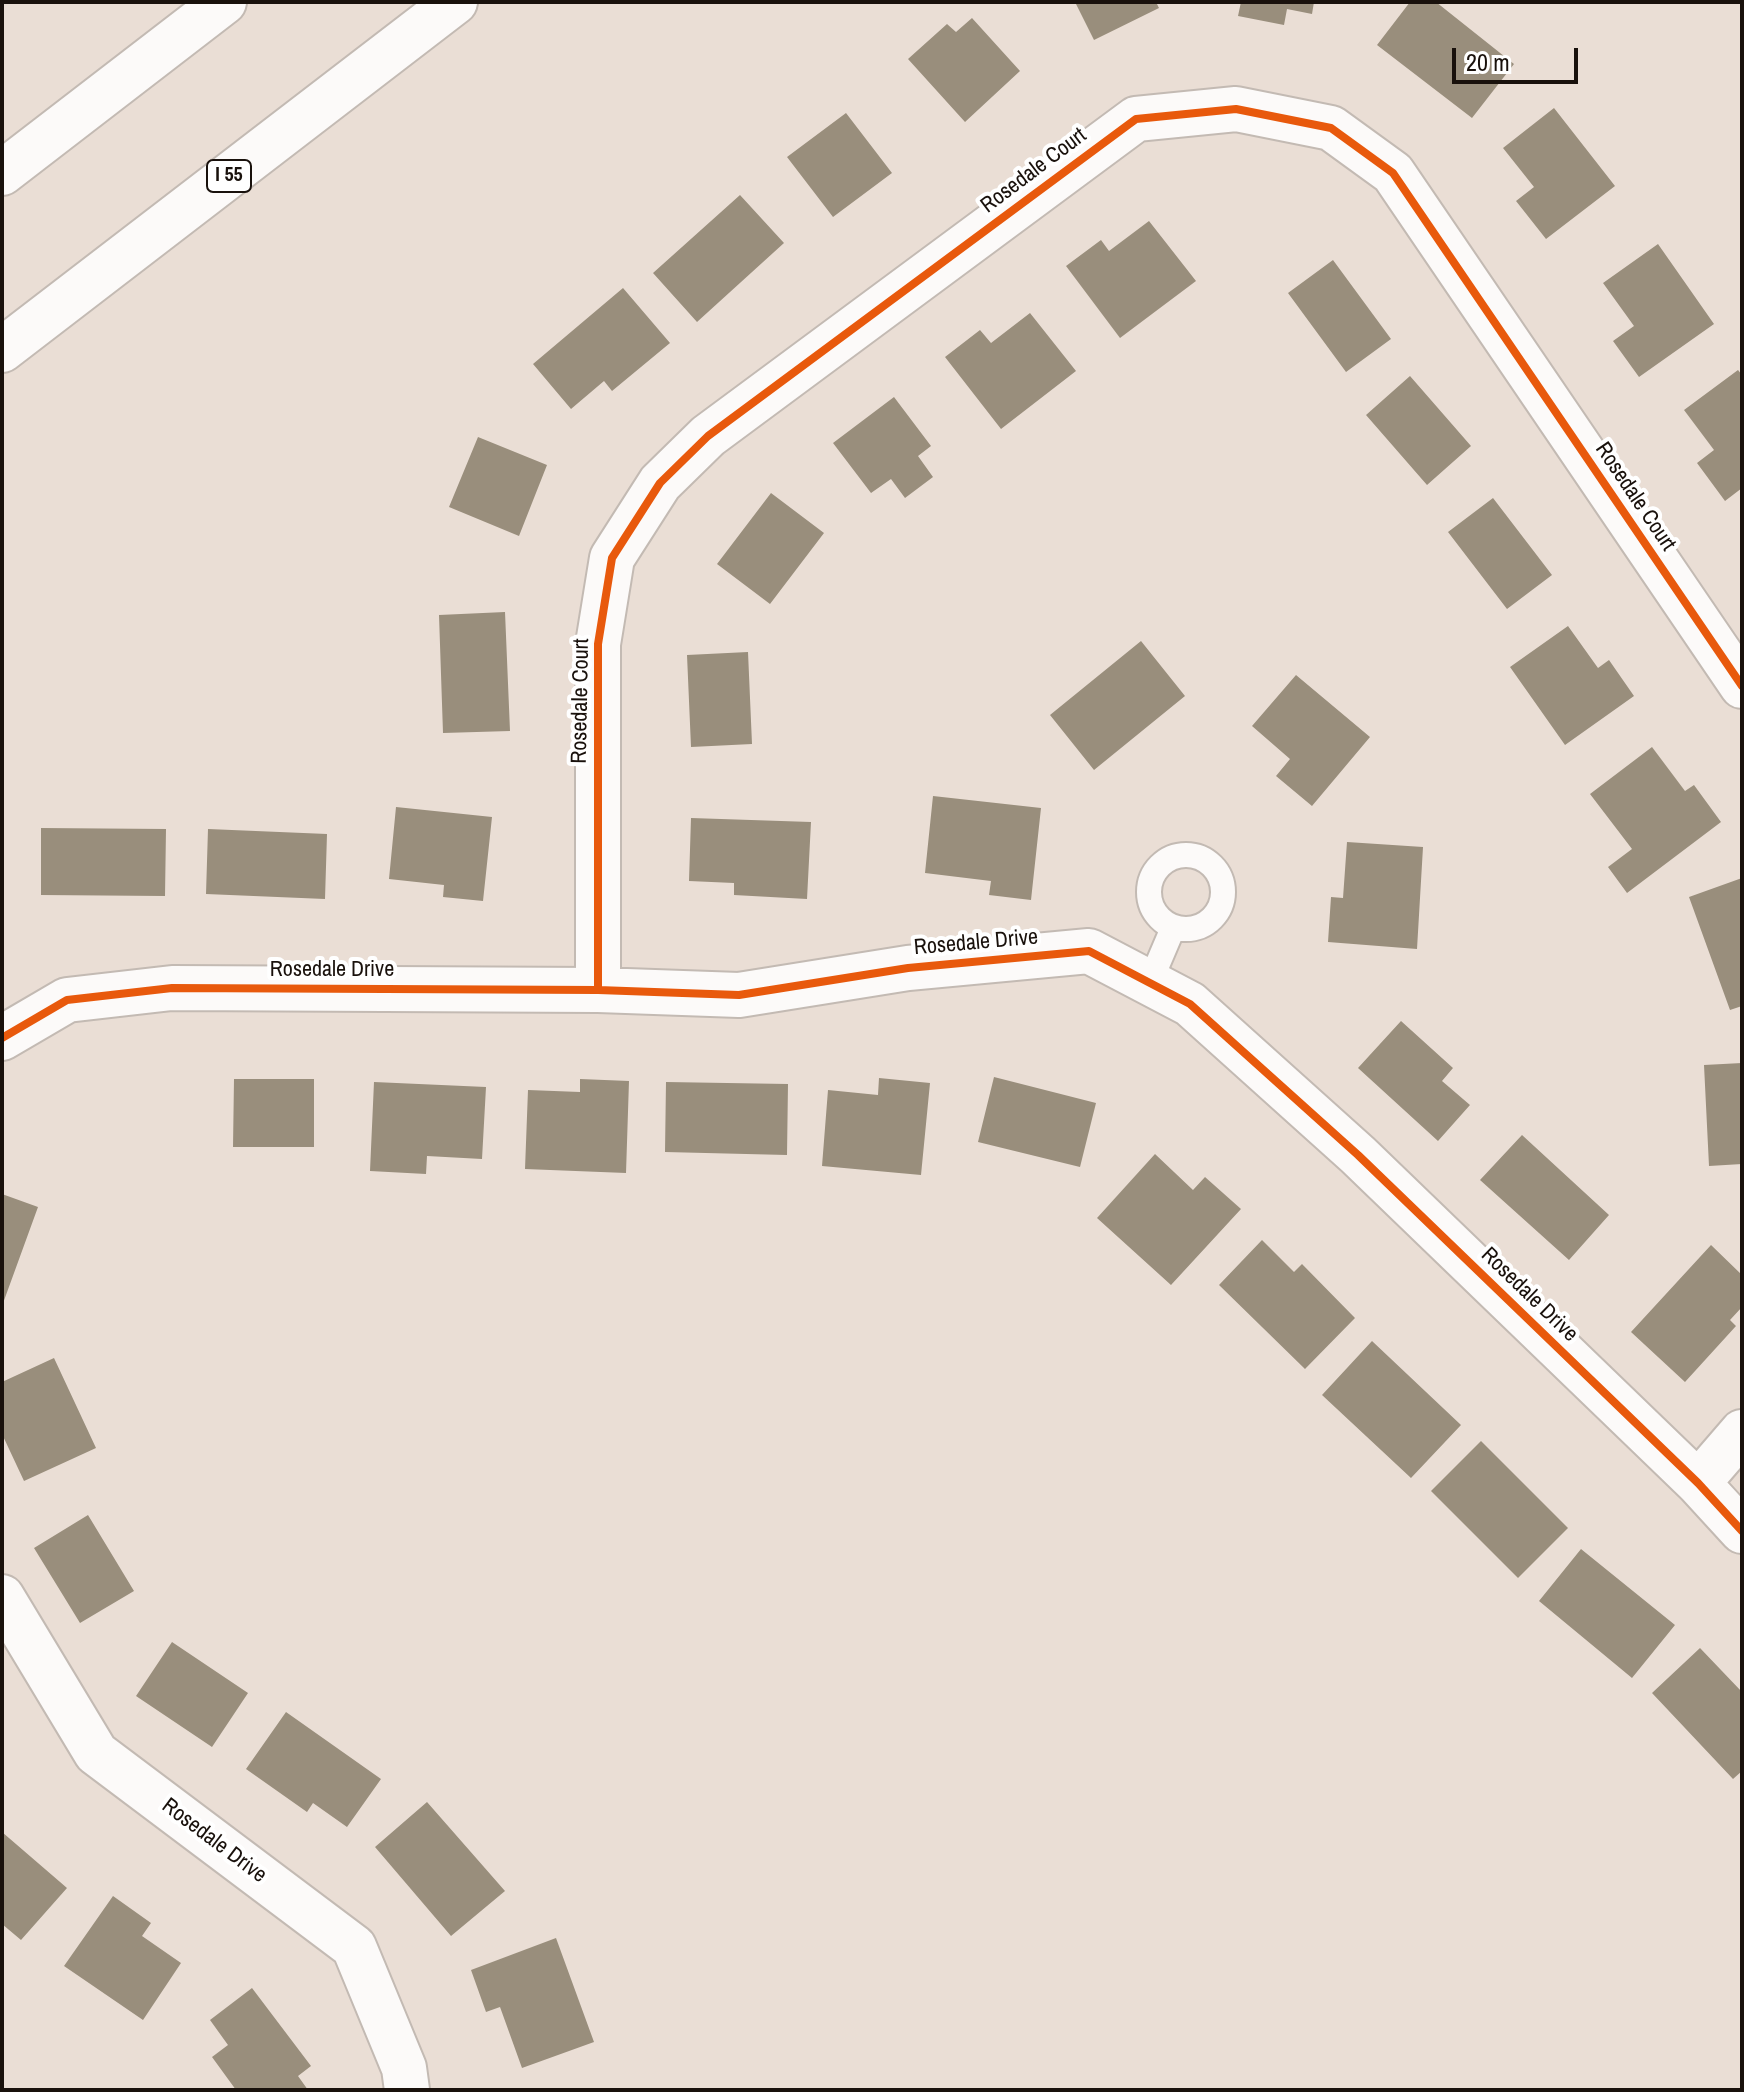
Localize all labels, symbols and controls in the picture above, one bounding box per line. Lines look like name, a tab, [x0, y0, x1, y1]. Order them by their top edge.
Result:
scale bar	[1456, 32, 1582, 82]
text: 20 m	[1466, 46, 1510, 78]
street label: Rosedale Court	[976, 123, 1092, 219]
road number: I 55	[207, 160, 251, 192]
street label: Rosedale Court	[1589, 438, 1681, 556]
street label: Rosedale Court	[567, 638, 595, 764]
street label: Rosedale Drive	[913, 924, 1039, 962]
street label: Rosedale Drive	[270, 957, 394, 983]
street label: Rosedale Drive	[1475, 1242, 1583, 1348]
street label: Rosedale Drive	[156, 1793, 272, 1889]

